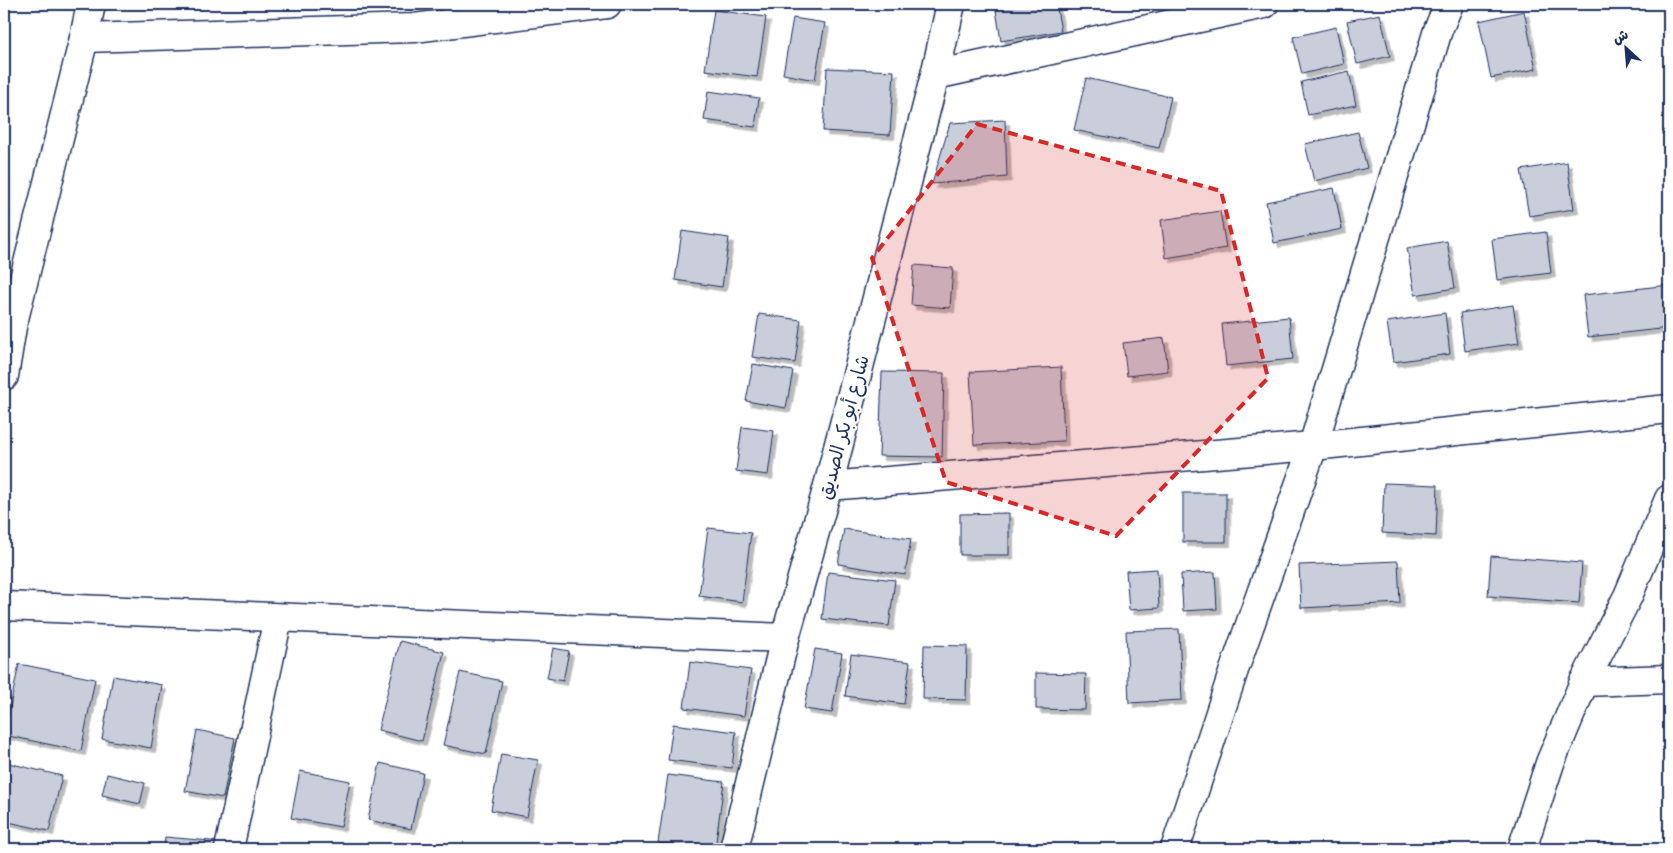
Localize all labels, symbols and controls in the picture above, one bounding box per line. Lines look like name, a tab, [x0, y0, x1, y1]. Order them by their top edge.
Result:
north arrow	[1600, 22, 1650, 72]
text: ش	[1610, 26, 1632, 50]
street label: شارع أبو بكر الصديق	[814, 353, 879, 503]

